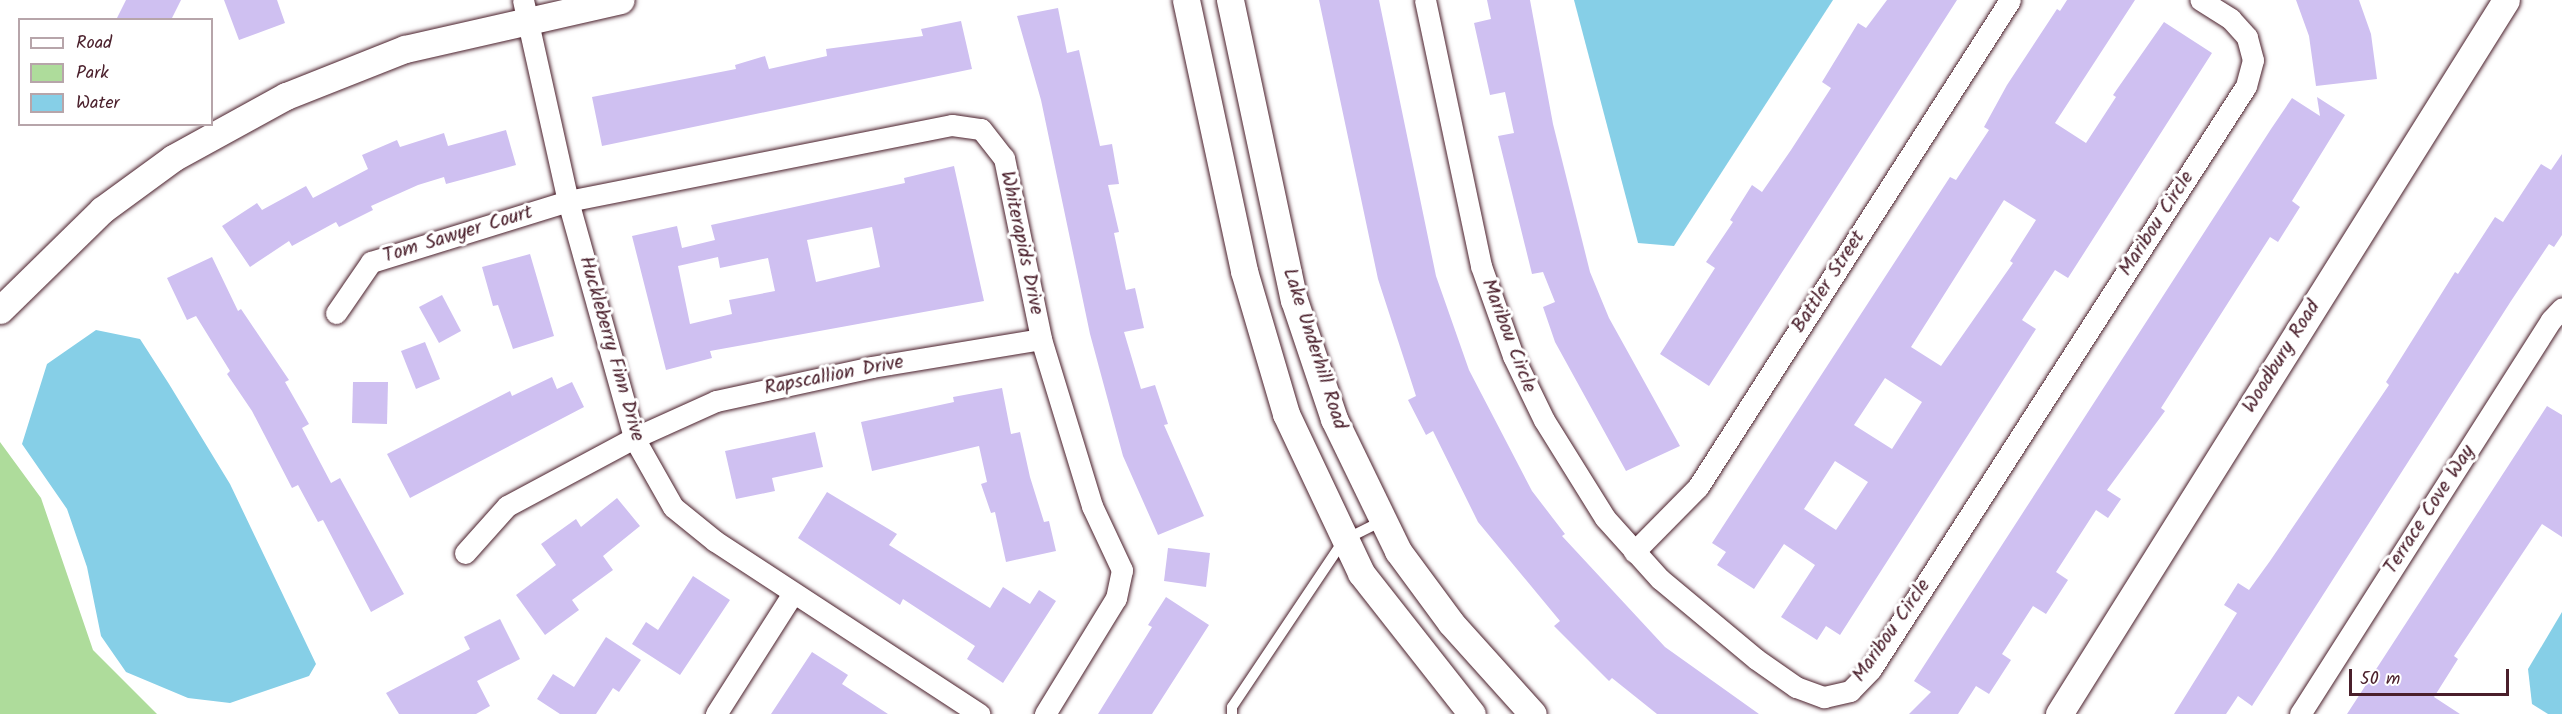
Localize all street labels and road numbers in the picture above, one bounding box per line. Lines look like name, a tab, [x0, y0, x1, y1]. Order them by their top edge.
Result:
street label: Maribou Circle	[2114, 167, 2200, 281]
street label: Whiterapids Drive	[994, 169, 1048, 317]
street label: Tom Sawyer Court	[380, 201, 536, 269]
street label: Battler Street	[1787, 226, 1871, 338]
street label: Huckleberry Finn Drive	[573, 254, 649, 444]
street label: Lake Underhill Road	[1277, 265, 1351, 433]
street label: Maribou Circle	[1475, 276, 1541, 396]
street label: Woodbury Road	[2238, 296, 2326, 418]
street label: Rapscallion Drive	[762, 351, 906, 401]
street label: Terrace Cove Way	[2379, 441, 2481, 579]
street label: Maribou Circle	[1848, 575, 1936, 687]

